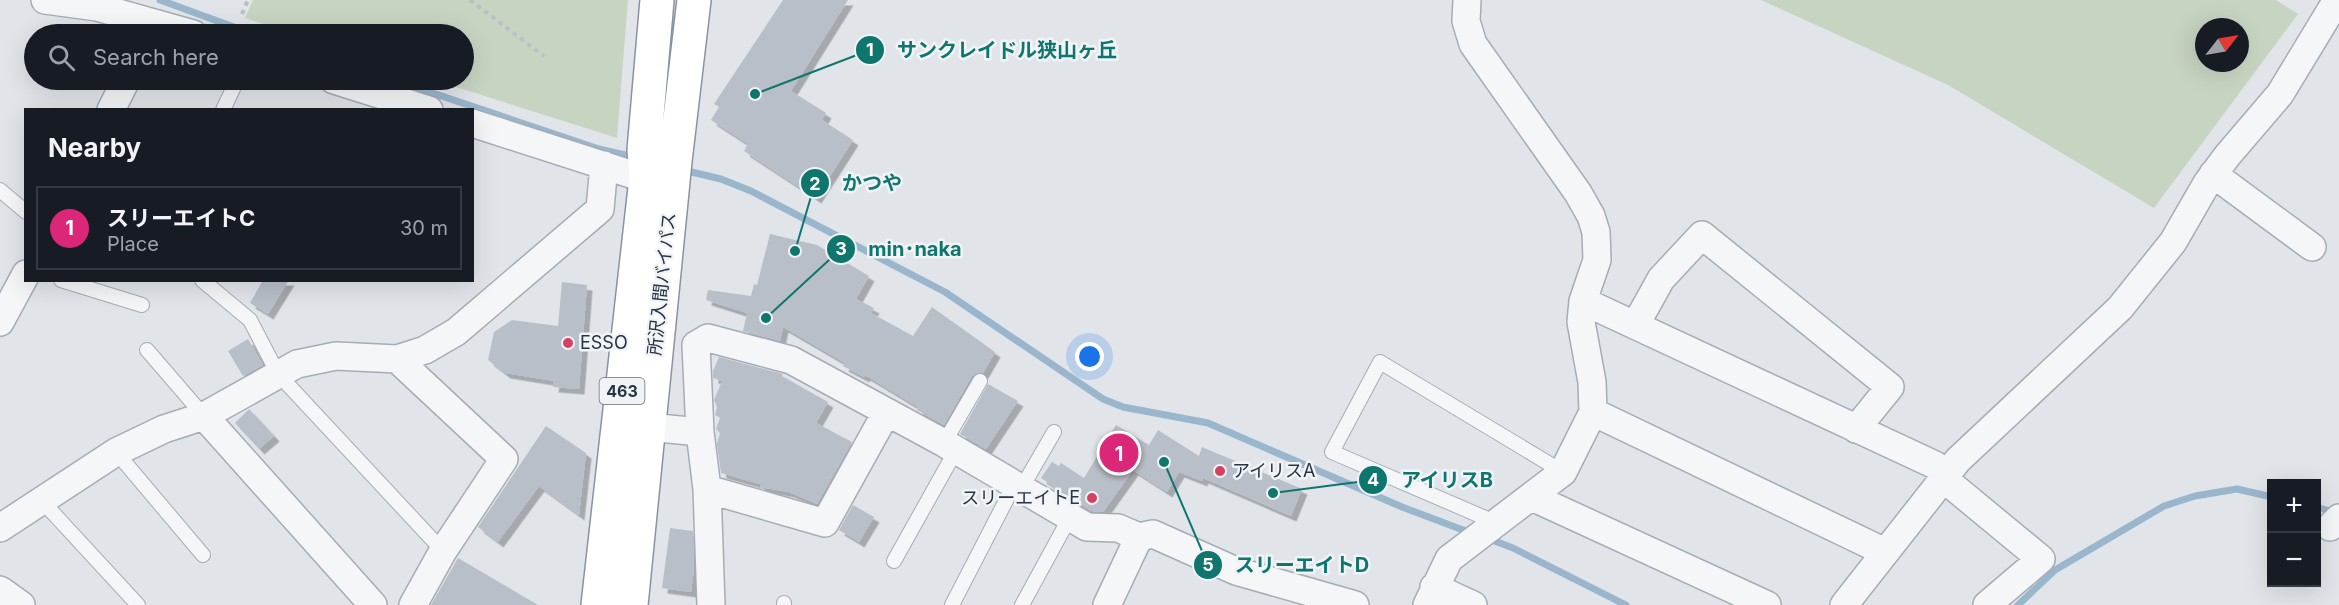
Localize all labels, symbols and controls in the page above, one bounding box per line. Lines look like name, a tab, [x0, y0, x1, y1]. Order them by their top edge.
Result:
north arrow	[2195, 18, 2249, 72]
search box	[24, 24, 474, 90]
callout: サンクレイドル狭山ヶ丘	[855, 31, 1129, 69]
text: サンクレイドル狭山ヶ丘	[897, 38, 1117, 62]
text: 1	[866, 39, 874, 60]
icon: search	[45, 41, 78, 74]
text: Search here	[93, 44, 219, 70]
text: Nearby	[48, 132, 141, 163]
callout: かつや	[800, 164, 914, 202]
text: かつや	[842, 171, 902, 195]
text: 2	[809, 173, 821, 194]
text: スリーエイトC	[107, 205, 255, 231]
street label: 所沢入間バイパス	[644, 211, 679, 356]
text: 1	[65, 216, 74, 240]
text: 30 m	[400, 216, 448, 240]
callout: min･naka	[826, 230, 973, 268]
text: Place	[107, 232, 159, 256]
text: min･naka	[868, 237, 962, 261]
text: 3	[835, 238, 847, 259]
place label: ESSO	[580, 332, 628, 353]
marker: ESSO	[561, 336, 575, 350]
your location	[1075, 342, 1104, 371]
road number: 463	[600, 378, 644, 404]
pin: 1	[1100, 430, 1138, 476]
place label: アイリスA	[1232, 460, 1316, 481]
callout: アイリスB	[1358, 461, 1505, 499]
marker: アイリスA	[1213, 464, 1227, 478]
text: アイリスB	[1401, 468, 1493, 492]
text: 4	[1367, 469, 1379, 490]
map controls	[2267, 479, 2321, 587]
button: +	[2267, 479, 2321, 533]
place label: スリーエイトE	[961, 487, 1080, 508]
marker: スリーエイトE	[1085, 491, 1099, 505]
button: −	[2267, 533, 2321, 587]
callout: スリーエイトD	[1193, 546, 1382, 584]
text: スリーエイトD	[1235, 553, 1369, 577]
text: 5	[1202, 554, 1214, 575]

